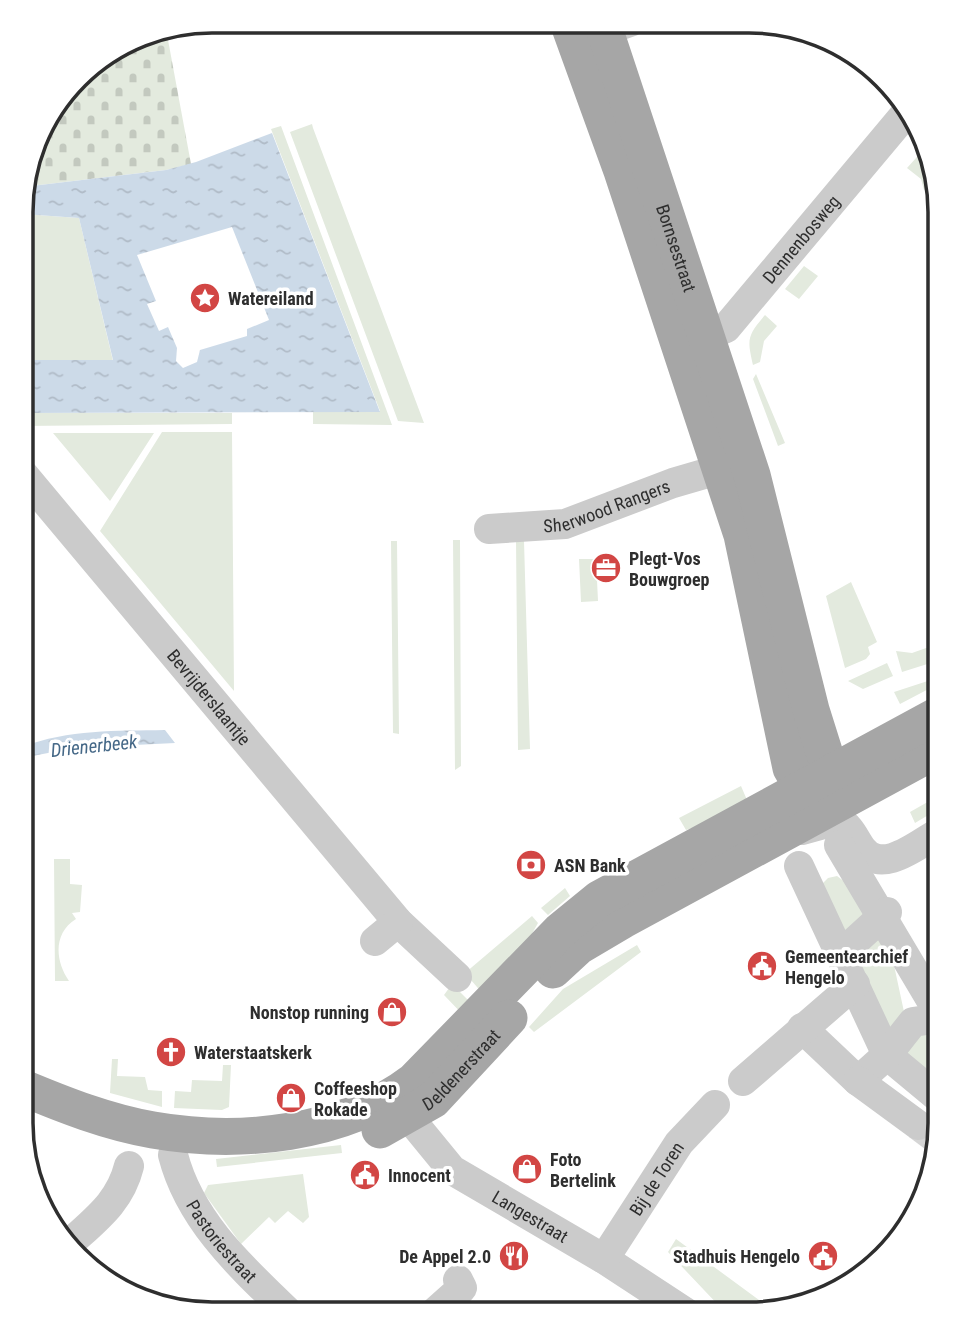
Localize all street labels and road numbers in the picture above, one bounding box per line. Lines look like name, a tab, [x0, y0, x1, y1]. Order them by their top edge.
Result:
street label: Dennenbosweg	[758, 191, 844, 287]
street label: Bornsestraat	[653, 201, 701, 294]
street label: Sherwood Rangers	[543, 475, 673, 536]
street label: Bevrijderslaantje	[163, 645, 256, 749]
street label: Deldenerstraat	[418, 1025, 504, 1115]
street label: Bij de Toren	[625, 1138, 688, 1219]
street label: Langestraat	[489, 1186, 572, 1246]
street label: Pastoriestraat	[182, 1196, 261, 1287]

